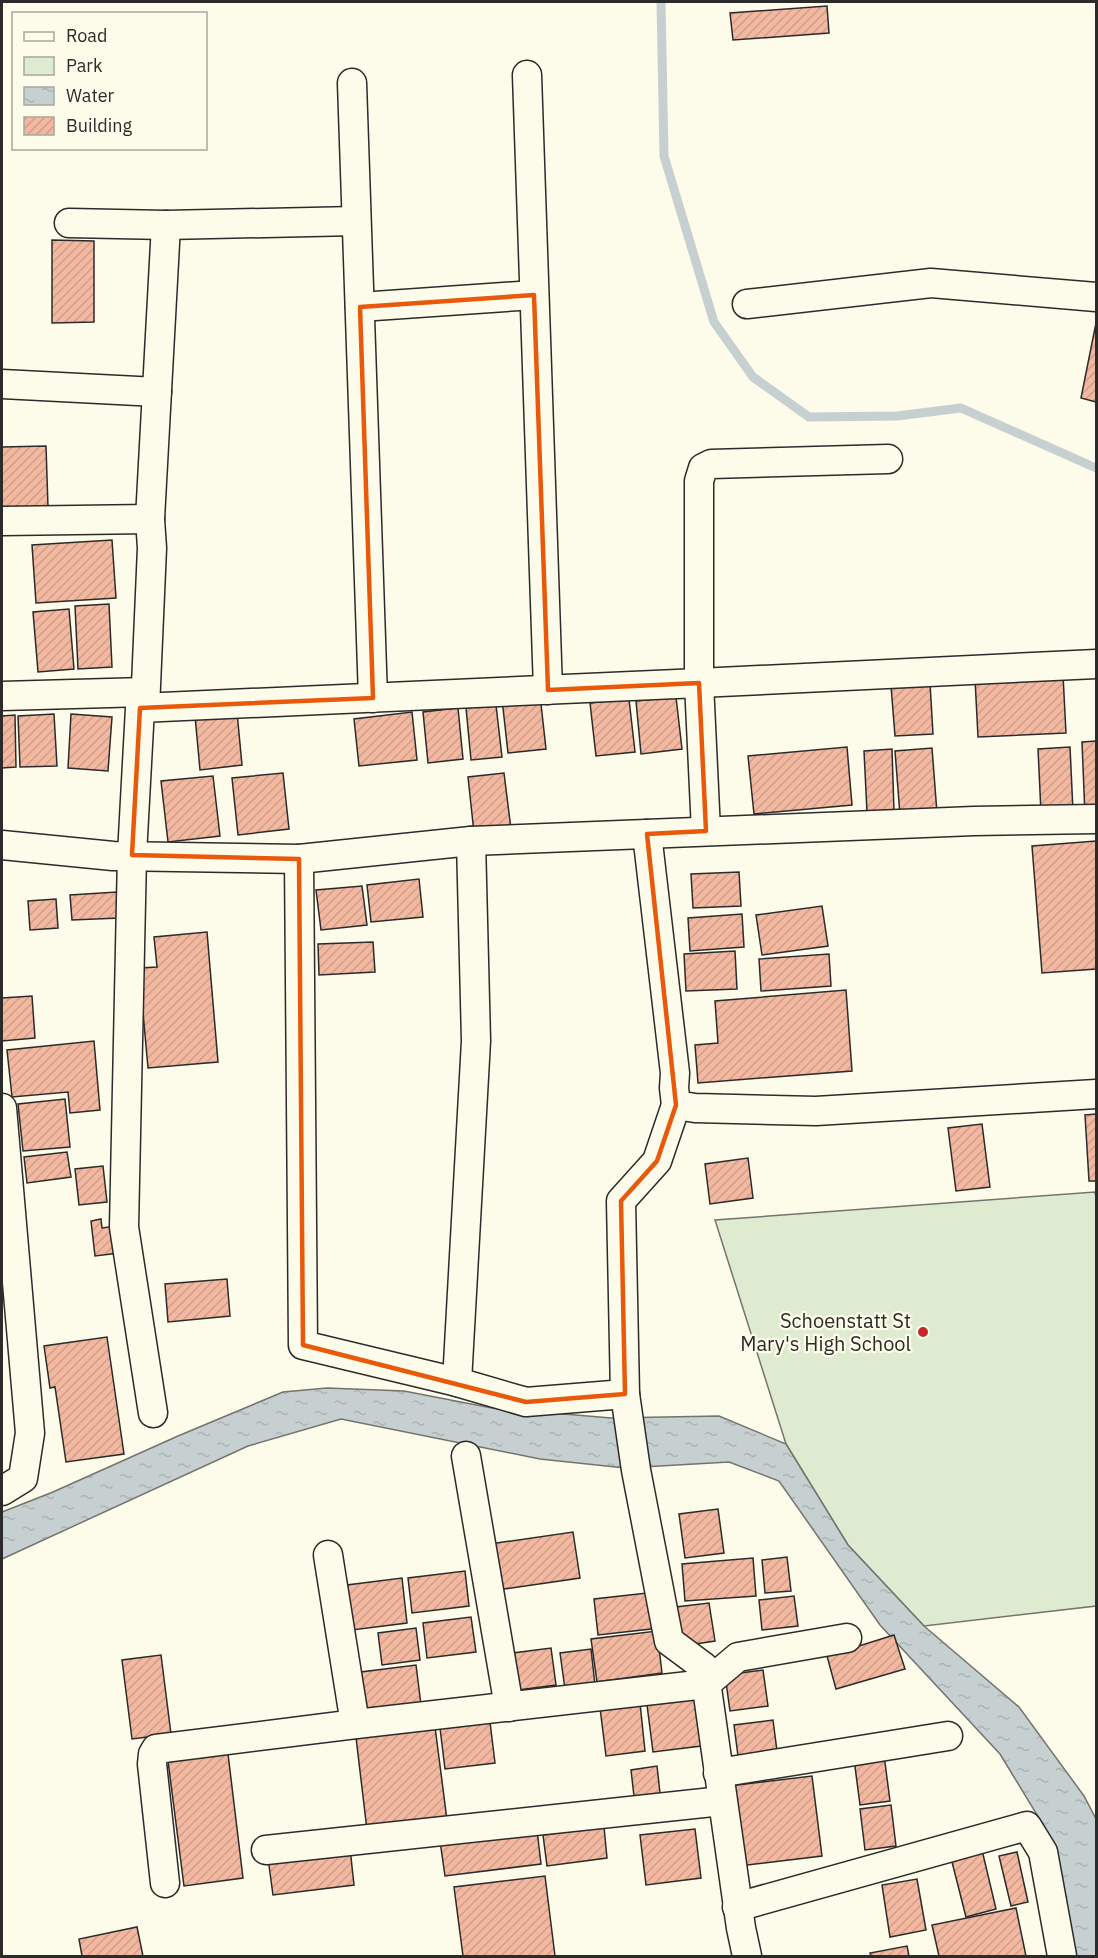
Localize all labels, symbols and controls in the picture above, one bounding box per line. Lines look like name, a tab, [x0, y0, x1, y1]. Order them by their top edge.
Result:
legend	[12, 12, 207, 150]
text: Road	[66, 24, 107, 47]
text: Park	[66, 54, 103, 77]
text: Water	[66, 84, 115, 107]
text: Building	[66, 114, 133, 137]
place label: Schoenstatt St Mary's High School	[740, 1307, 911, 1357]
marker: Schoenstatt St Mary's High School	[916, 1325, 930, 1339]

